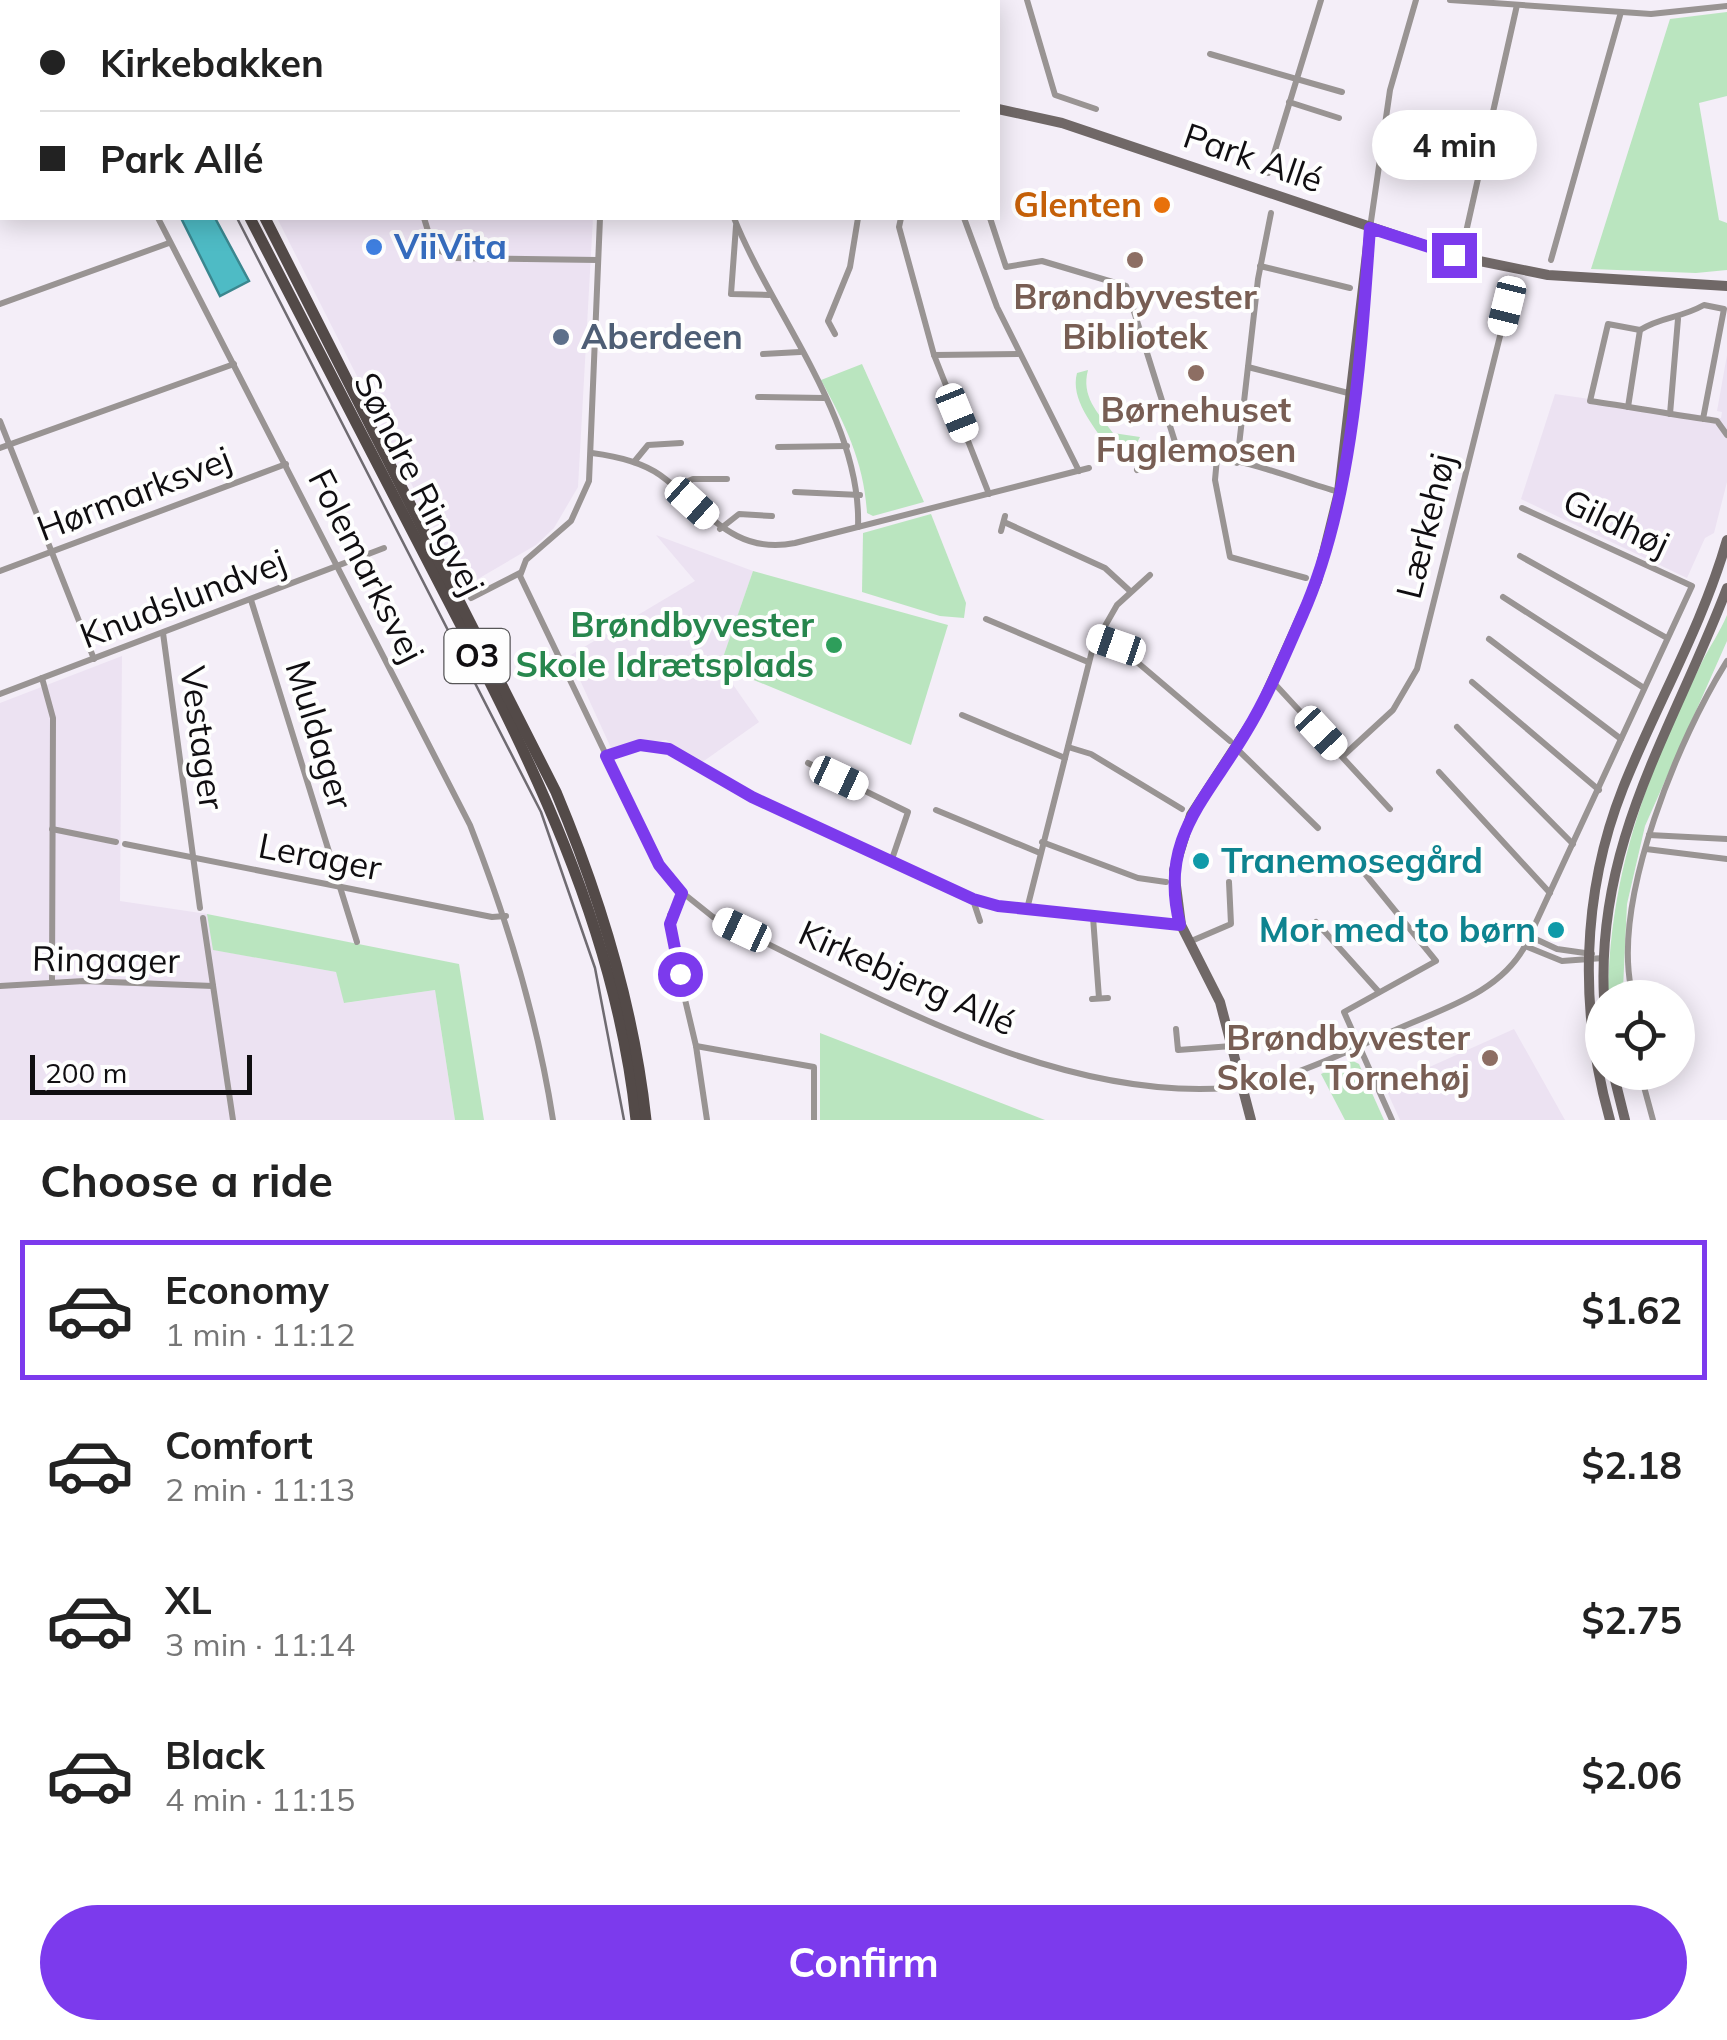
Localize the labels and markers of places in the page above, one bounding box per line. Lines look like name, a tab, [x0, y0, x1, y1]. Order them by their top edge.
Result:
place label: Glenten	[1013, 182, 1142, 226]
marker: Glenten	[1151, 194, 1173, 216]
place label: ViiVita	[393, 224, 507, 268]
marker: ViiVita	[363, 236, 385, 258]
marker: Brøndbyvester Bibliotek	[1124, 249, 1146, 271]
place label: Brøndbyvester Bibliotek	[1013, 274, 1257, 358]
place label: Aberdeen	[581, 314, 743, 358]
marker: Aberdeen	[550, 326, 572, 348]
marker: Børnehuset Fuglemosen	[1185, 362, 1207, 384]
place label: Børnehuset Fuglemosen	[1096, 387, 1296, 471]
place label: Brøndbyvester Skole Idrætsplads	[516, 602, 814, 686]
marker: Brøndbyvester Skole Idrætsplads	[823, 634, 845, 656]
place label: Tranemosegård	[1221, 838, 1483, 882]
marker: Tranemosegård	[1190, 850, 1212, 872]
place label: Mor med to børn	[1259, 907, 1536, 951]
marker: Mor med to børn	[1545, 919, 1567, 941]
place label: Brøndbyvester Skole, Tornehøj	[1216, 1015, 1470, 1099]
marker: Brøndbyvester Skole, Tornehøj	[1479, 1047, 1501, 1069]

